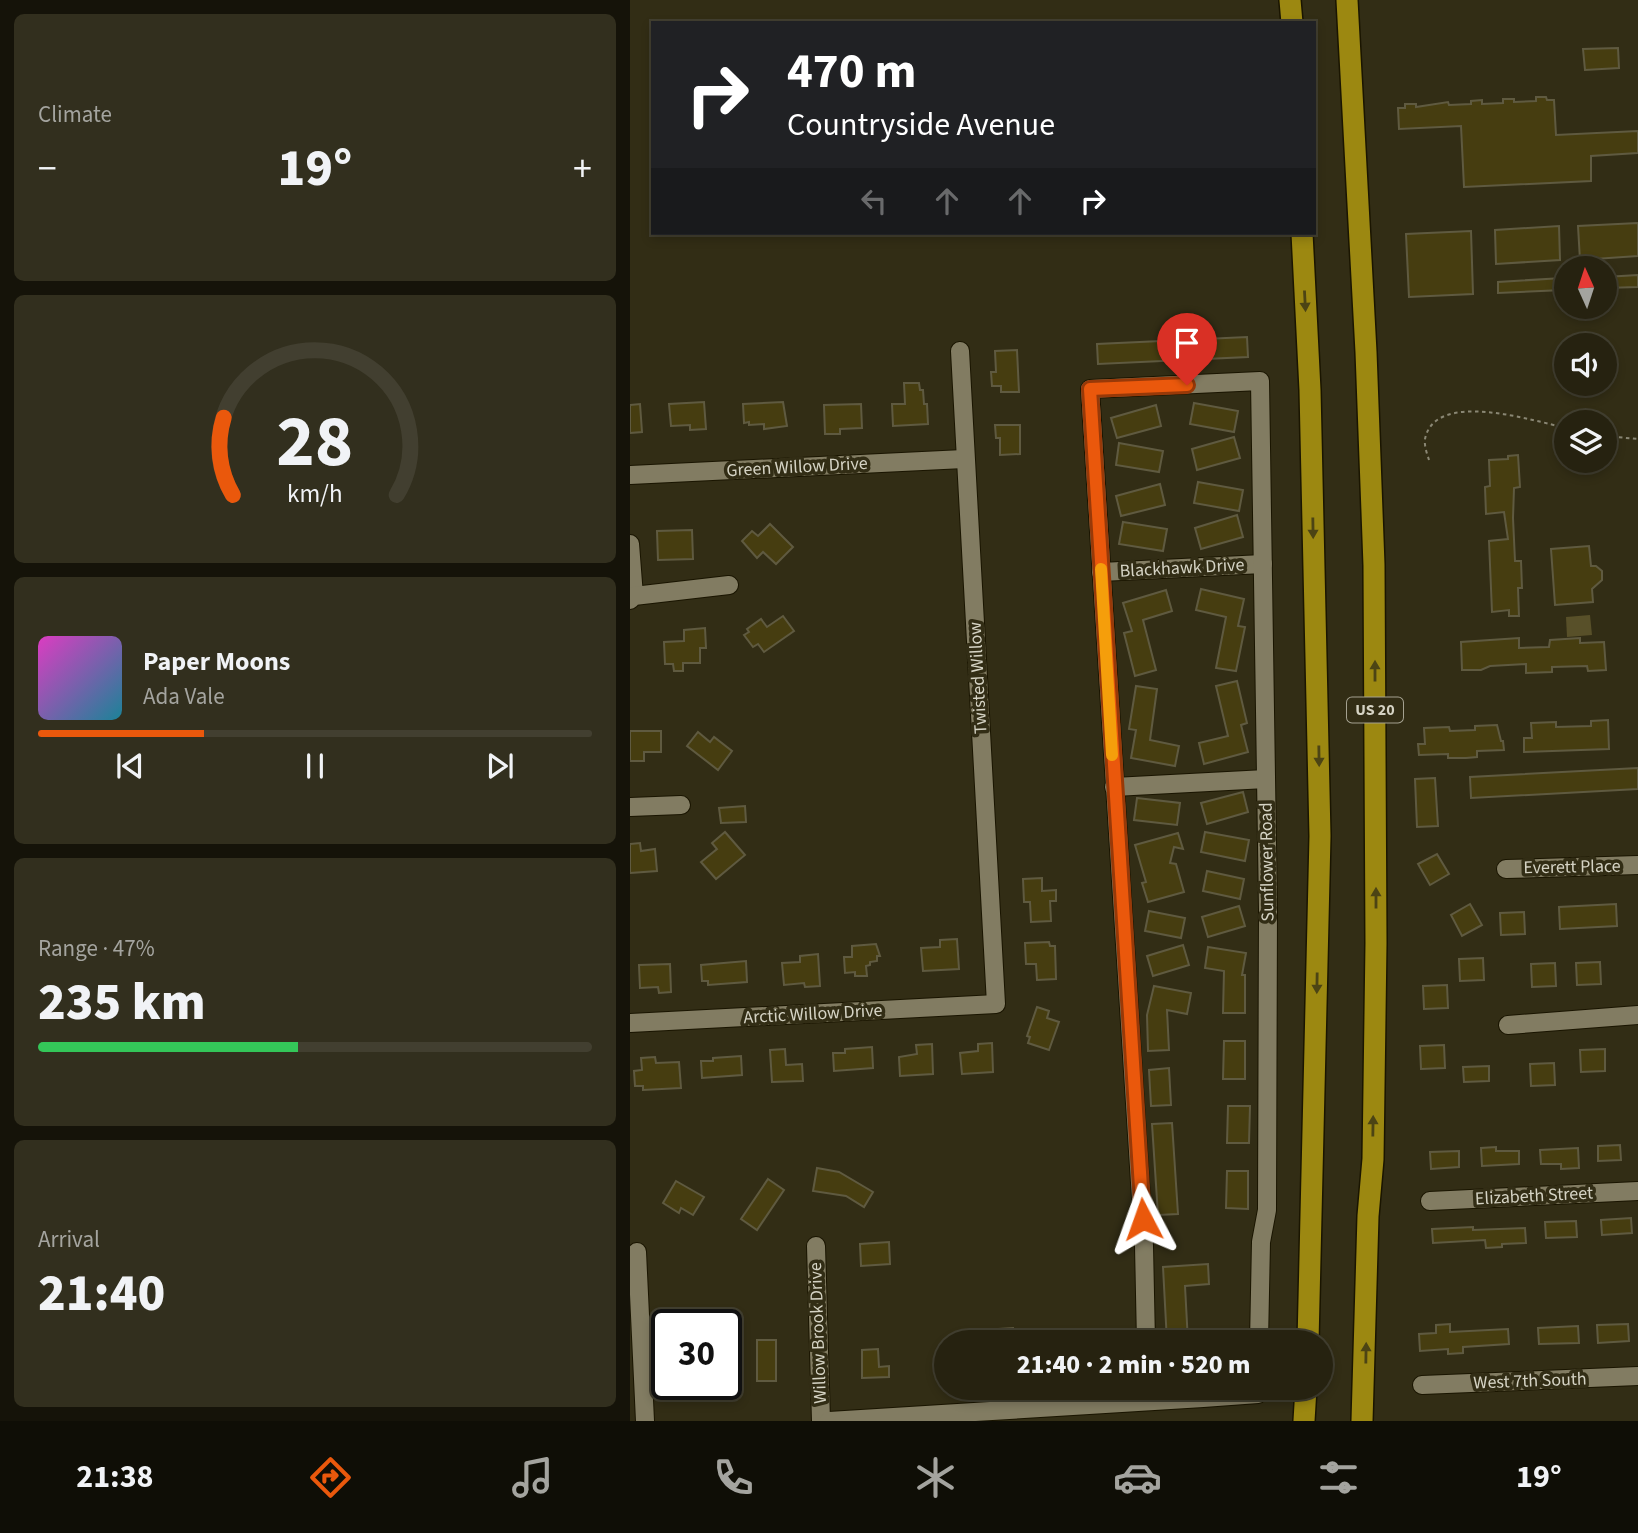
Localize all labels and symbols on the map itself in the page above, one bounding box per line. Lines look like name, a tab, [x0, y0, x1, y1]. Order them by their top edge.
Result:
north arrow	[1554, 256, 1617, 318]
one-way arrow	[1300, 290, 1311, 312]
pin	[1157, 313, 1217, 385]
street label: Green Willow Drive	[726, 451, 868, 483]
one-way arrow	[1307, 518, 1319, 540]
street label: Blackhawk Drive	[1119, 552, 1245, 584]
street label: Twisted Willow	[963, 621, 993, 735]
one-way arrow	[1369, 659, 1381, 681]
road number: US 20	[1347, 698, 1403, 722]
one-way arrow	[1313, 745, 1324, 767]
street label: Sunflower Road	[1253, 802, 1281, 922]
street label: Everett Place	[1523, 854, 1621, 880]
one-way arrow	[1370, 887, 1382, 909]
one-way arrow	[1311, 972, 1323, 994]
street label: Arctic Willow Drive	[743, 998, 883, 1030]
one-way arrow	[1367, 1114, 1379, 1136]
street label: Elizabeth Street	[1474, 1180, 1594, 1212]
position arrow	[1106, 1182, 1180, 1256]
street label: Willow Brook Drive	[803, 1262, 833, 1404]
speed limit sign: 30	[651, 1309, 742, 1400]
one-way arrow	[1360, 1342, 1371, 1364]
street label: West 7th South	[1473, 1367, 1587, 1395]

